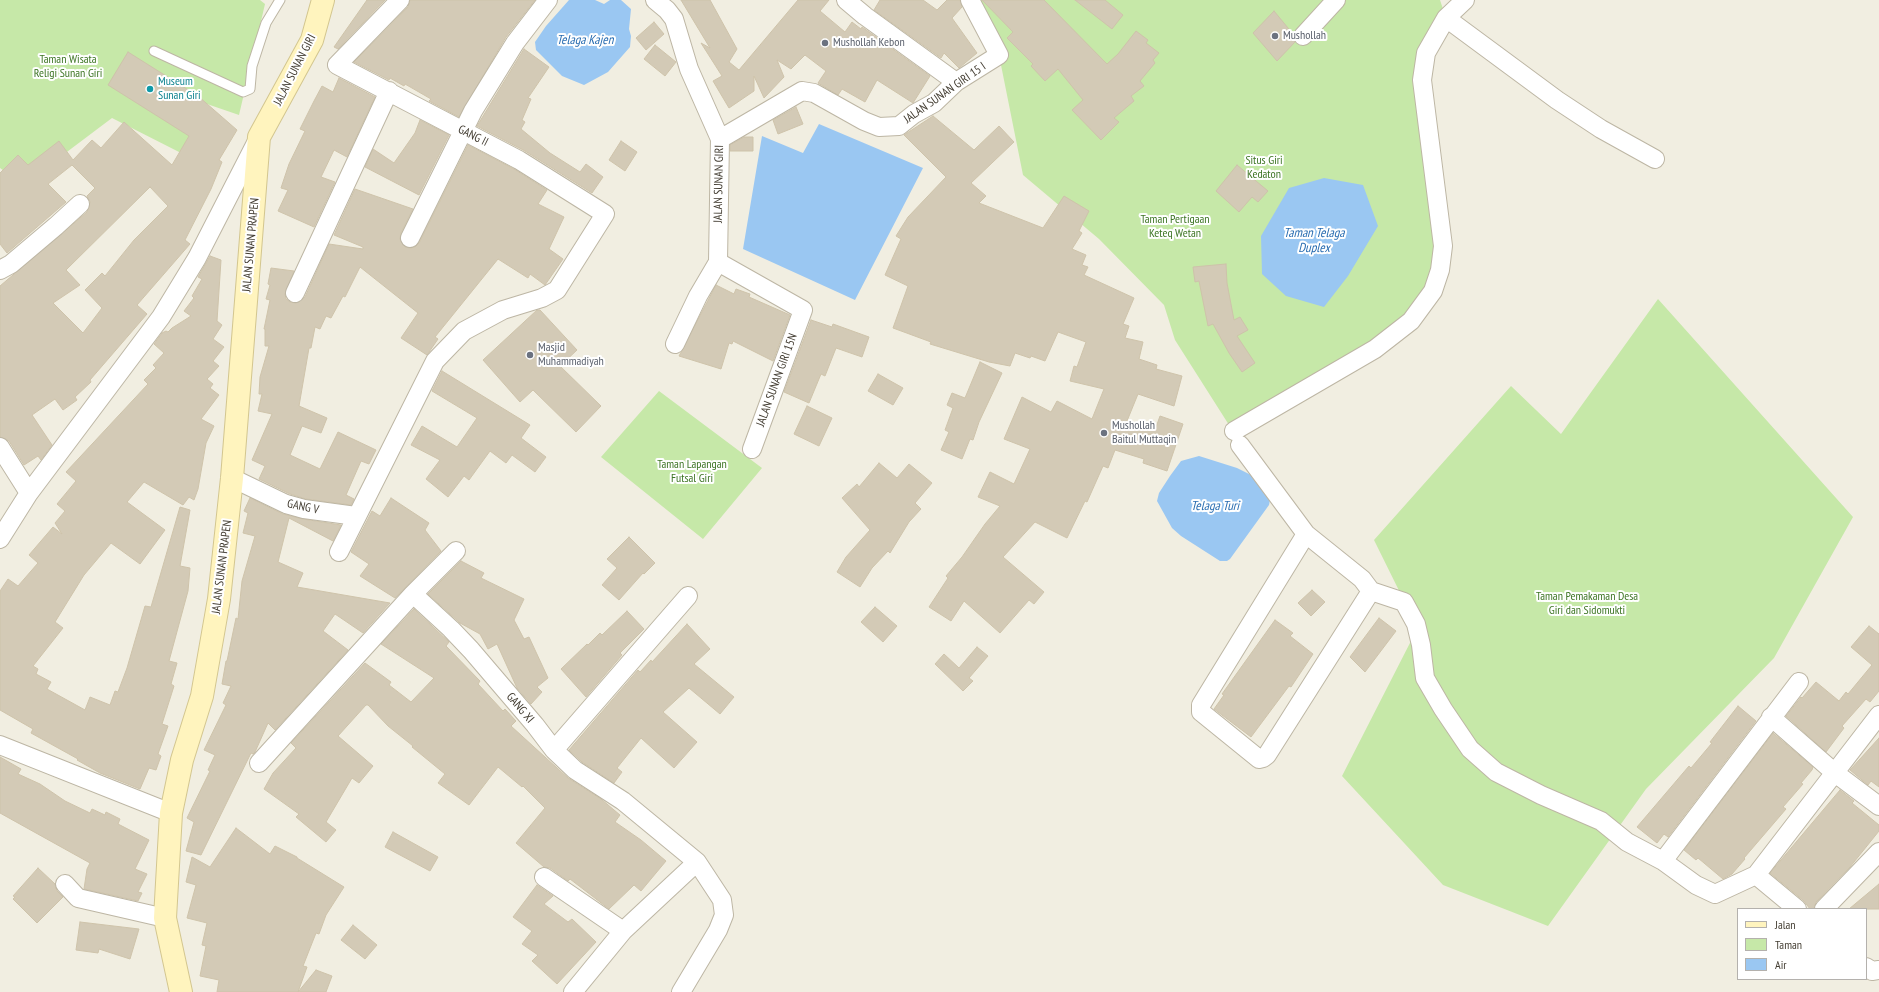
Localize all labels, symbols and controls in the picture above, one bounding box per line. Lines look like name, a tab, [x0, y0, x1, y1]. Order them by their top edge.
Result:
place label: Mushollah	[1283, 29, 1326, 43]
marker: Mushollah	[1270, 31, 1280, 41]
street label: JALAN SUNAN GIRI	[271, 32, 319, 108]
water label: Telaga Kajen	[557, 32, 613, 48]
place label: Mushollah Kebon	[833, 36, 905, 50]
marker: Mushollah Kebon	[820, 38, 830, 48]
park label: Taman Wisata Religi Sunan Giri	[34, 53, 102, 81]
street label: JALAN SUNAN GIRI 15 I	[901, 59, 989, 127]
place label: Museum Sunan Giri	[158, 75, 201, 103]
marker: Museum Sunan Giri	[145, 84, 155, 94]
street label: GANG II	[455, 122, 491, 150]
street label: JALAN SUNAN GIRI	[711, 145, 727, 223]
park label: Situs Giri Kedaton	[1245, 154, 1283, 182]
street label: JALAN SUNAN PRAPEN	[240, 197, 262, 293]
park label: Taman Pertigaan Keteq Wetan	[1140, 213, 1210, 241]
water label: Taman Telaga Duplex	[1284, 225, 1344, 256]
street label: JALAN SUNAN GIRI 15N	[753, 332, 801, 428]
place label: Masjid Muhammadiyah	[538, 341, 604, 369]
marker: Masjid Muhammadiyah	[525, 350, 535, 360]
place label: Mushollah Baitul Muttaqin	[1112, 419, 1176, 447]
marker: Mushollah Baitul Muttaqin	[1099, 428, 1109, 438]
park label: Taman Lapangan Futsal Giri	[657, 458, 727, 486]
street label: GANG V	[286, 497, 320, 517]
water label: Telaga Turi	[1191, 498, 1239, 514]
street label: JALAN SUNAN PRAPEN	[209, 519, 235, 615]
park label: Taman Pemakaman Desa Giri dan Sidomukti	[1536, 590, 1638, 618]
street label: GANG XI	[503, 690, 537, 726]
legend	[1737, 908, 1867, 980]
text: Jalan	[1775, 917, 1796, 932]
text: Taman	[1775, 937, 1802, 952]
text: Air	[1775, 957, 1787, 972]

